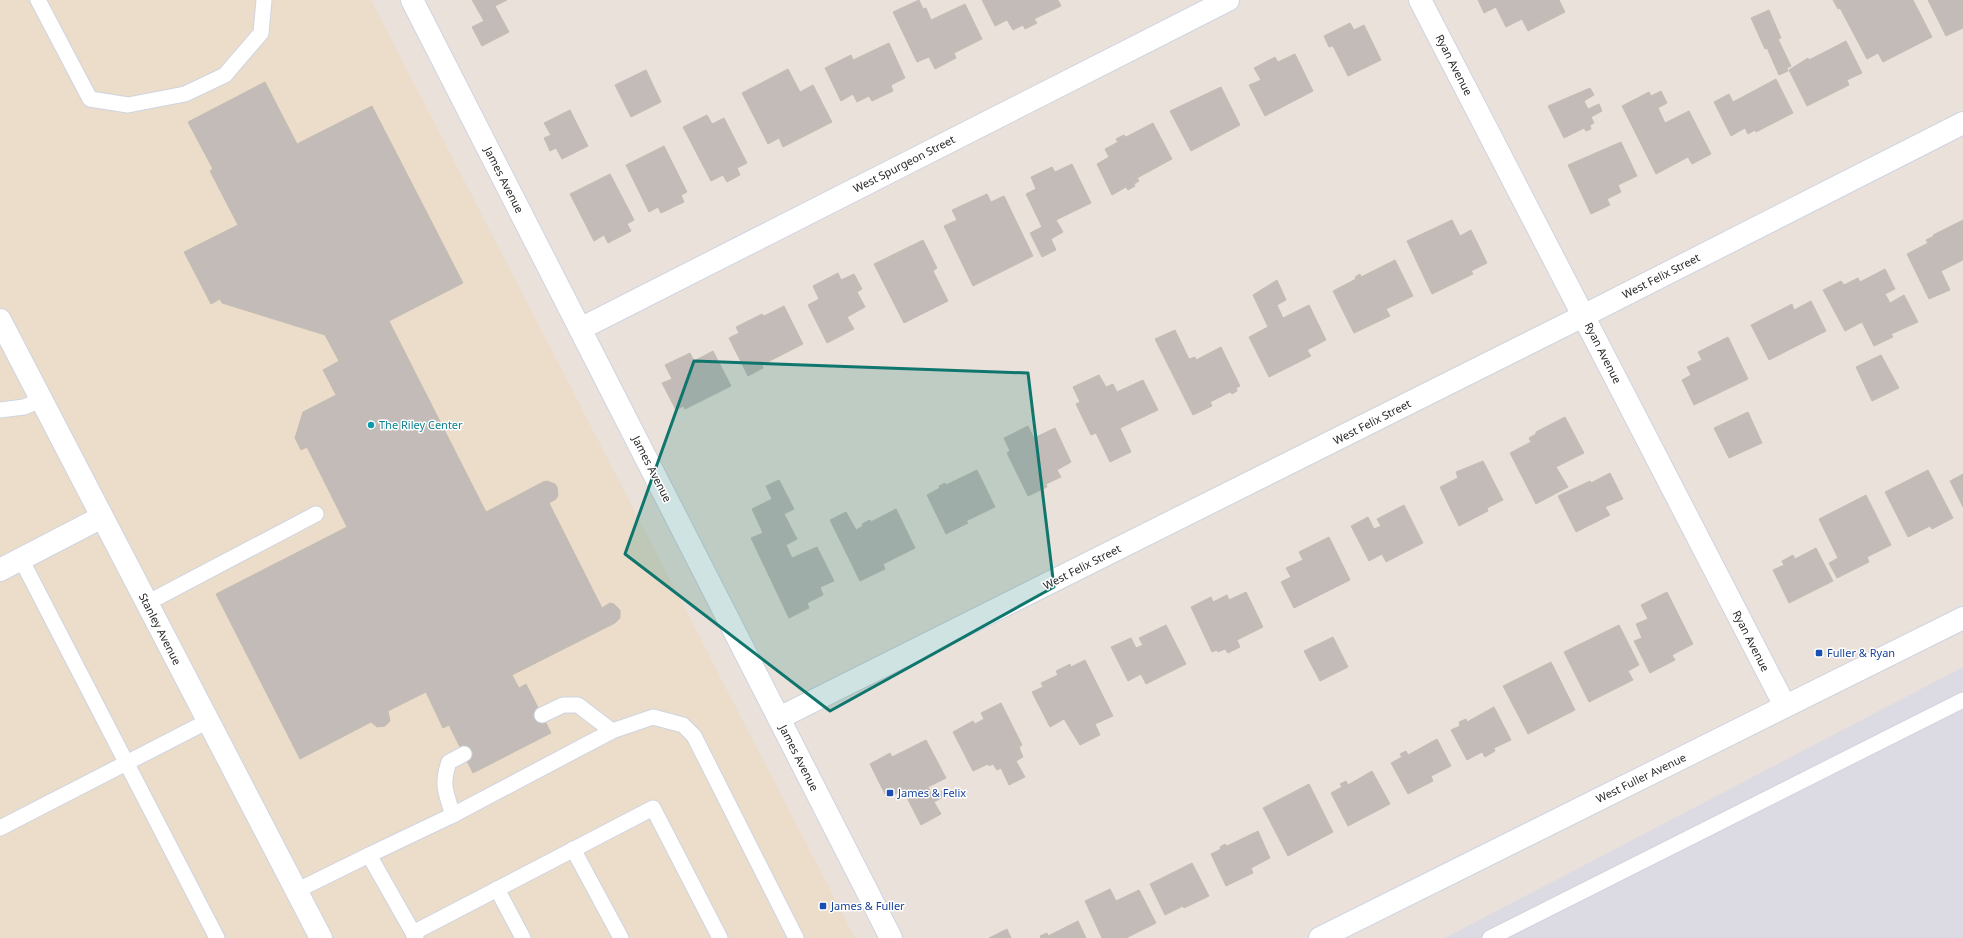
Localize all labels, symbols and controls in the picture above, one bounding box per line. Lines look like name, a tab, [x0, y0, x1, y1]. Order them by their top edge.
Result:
street label: Ryan Avenue	[1433, 32, 1476, 98]
street label: West Spurgeon Street	[850, 131, 957, 196]
street label: James Avenue	[481, 143, 528, 215]
street label: West Felix Street	[1619, 249, 1702, 302]
street label: Ryan Avenue	[1582, 320, 1625, 386]
street label: West Felix Street	[1330, 395, 1413, 448]
place label: The Riley Center	[379, 417, 463, 432]
marker: The Riley Center	[366, 420, 376, 430]
street label: James Avenue	[629, 432, 676, 504]
street label: West Felix Street	[1040, 540, 1123, 593]
street label: Stanley Avenue	[136, 590, 185, 667]
street label: Ryan Avenue	[1730, 608, 1773, 674]
place label: Fuller & Ryan	[1827, 645, 1895, 660]
marker: Fuller & Ryan	[1814, 648, 1824, 658]
street label: James Avenue	[776, 721, 823, 793]
street label: West Fuller Avenue	[1593, 749, 1688, 806]
place label: James & Felix	[897, 785, 966, 800]
marker: James & Felix	[885, 788, 895, 798]
place label: James & Fuller	[830, 898, 905, 913]
marker: James & Fuller	[818, 901, 828, 911]

